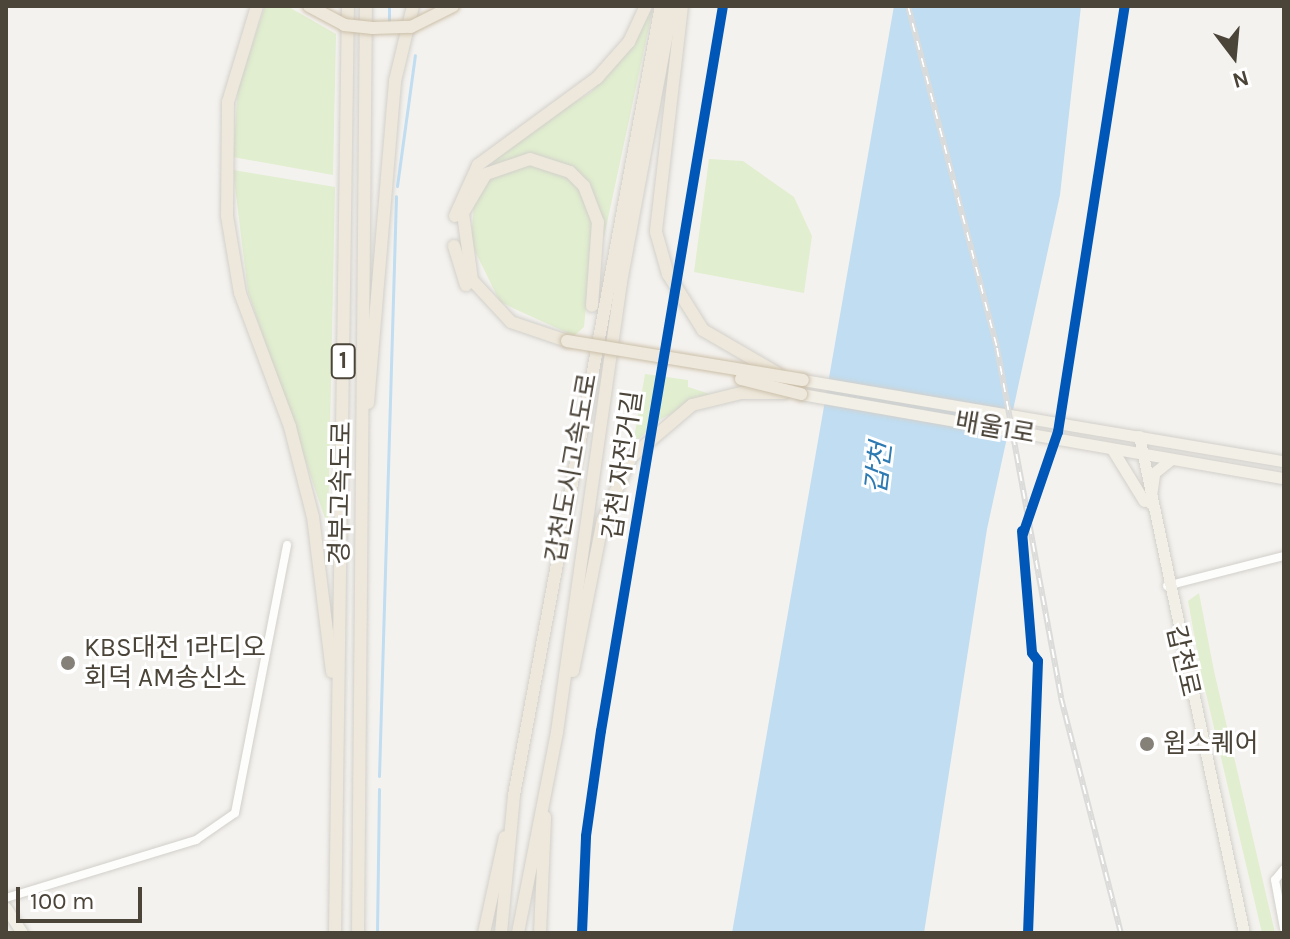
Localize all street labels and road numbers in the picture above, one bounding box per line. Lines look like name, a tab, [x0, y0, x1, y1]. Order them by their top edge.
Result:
road number: 1	[329, 341, 357, 381]
street label: 갑천도시고속도로	[540, 371, 604, 565]
street label: 갑천 자전거길	[597, 389, 649, 541]
street label: 배울1로	[953, 406, 1037, 450]
street label: 경부고속도로	[324, 421, 358, 565]
street label: 갑천로	[1160, 623, 1206, 699]

